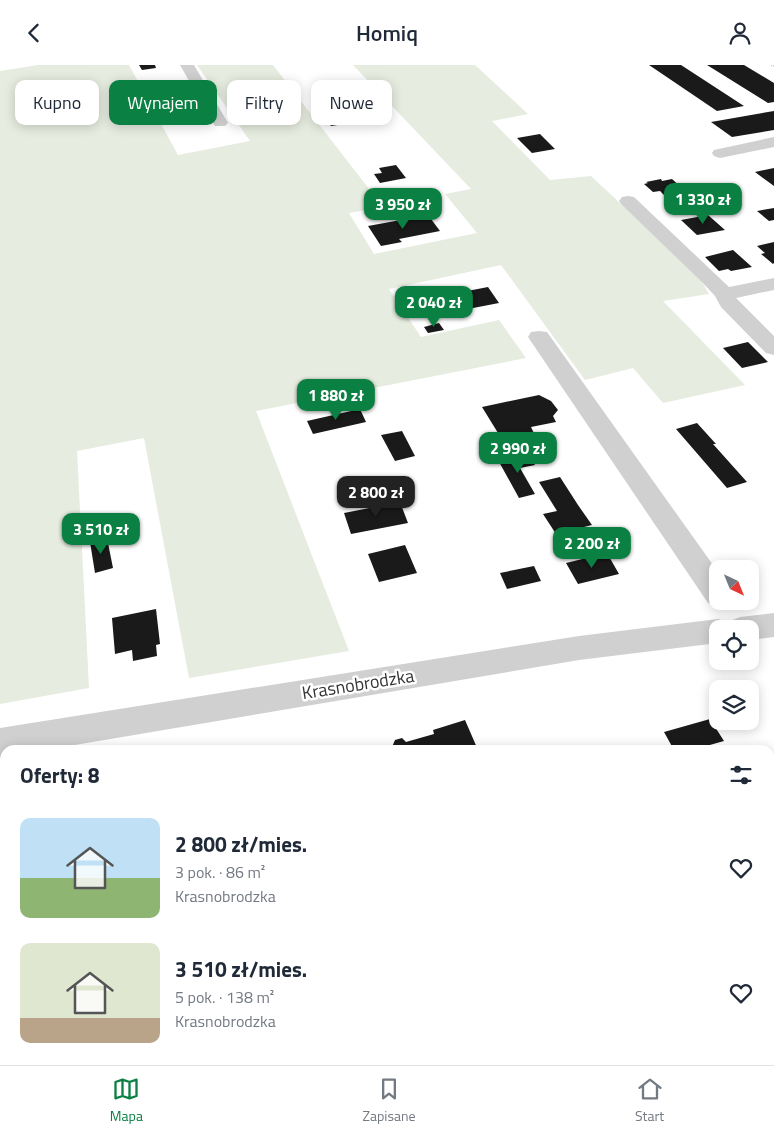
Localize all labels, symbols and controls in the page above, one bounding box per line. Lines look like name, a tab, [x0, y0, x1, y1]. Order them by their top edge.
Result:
text: Homiq	[356, 16, 418, 50]
icon: back	[20, 19, 48, 47]
icon: person	[726, 19, 754, 47]
chip: Kupno	[15, 80, 99, 125]
chip: Wynajem	[109, 80, 217, 125]
chip: Filtry	[227, 80, 301, 125]
chip: Nowe	[311, 80, 392, 125]
pin: 1 330 zł	[651, 183, 755, 225]
pin: 3 950 zł	[351, 187, 455, 230]
text: 1 330 zł	[675, 187, 731, 211]
text: 3 950 zł	[375, 192, 431, 216]
pin: 2 040 zł	[382, 285, 486, 328]
text: 2 040 zł	[406, 290, 462, 314]
pin: 1 880 zł	[284, 379, 388, 421]
text: 1 880 zł	[308, 383, 364, 407]
pin: 2 990 zł	[466, 431, 570, 474]
text: 2 990 zł	[490, 436, 546, 460]
pin: 2 800 zł	[324, 475, 428, 518]
text: 2 800 zł	[348, 480, 404, 504]
pin: 3 510 zł	[49, 513, 153, 555]
text: 3 510 zł	[73, 517, 129, 541]
pin: 2 200 zł	[540, 527, 644, 569]
text: 2 200 zł	[564, 531, 620, 555]
north arrow	[709, 560, 759, 610]
map controls	[709, 560, 759, 730]
button: locate	[709, 620, 759, 670]
street label: Krasnobrodzka	[300, 662, 416, 706]
button: layers	[709, 680, 759, 730]
text: Oferty: 8	[20, 759, 100, 791]
icon: filters	[727, 761, 755, 789]
text: 2 800 zł/mies.	[175, 828, 307, 860]
icon: home	[60, 838, 120, 898]
icon: heart	[727, 854, 755, 882]
text: 3 pok. · 86 m²	[175, 860, 265, 884]
text: Krasnobrodzka	[175, 884, 276, 908]
text: 3 510 zł/mies.	[175, 953, 307, 985]
icon: home	[60, 963, 120, 1023]
icon: heart	[727, 979, 755, 1007]
text: 5 pok. · 138 m²	[175, 985, 274, 1009]
text: Krasnobrodzka	[175, 1009, 276, 1033]
tab: Mapa	[110, 1075, 143, 1126]
tab: Zapisane	[362, 1075, 416, 1126]
tab: Start	[635, 1075, 664, 1126]

